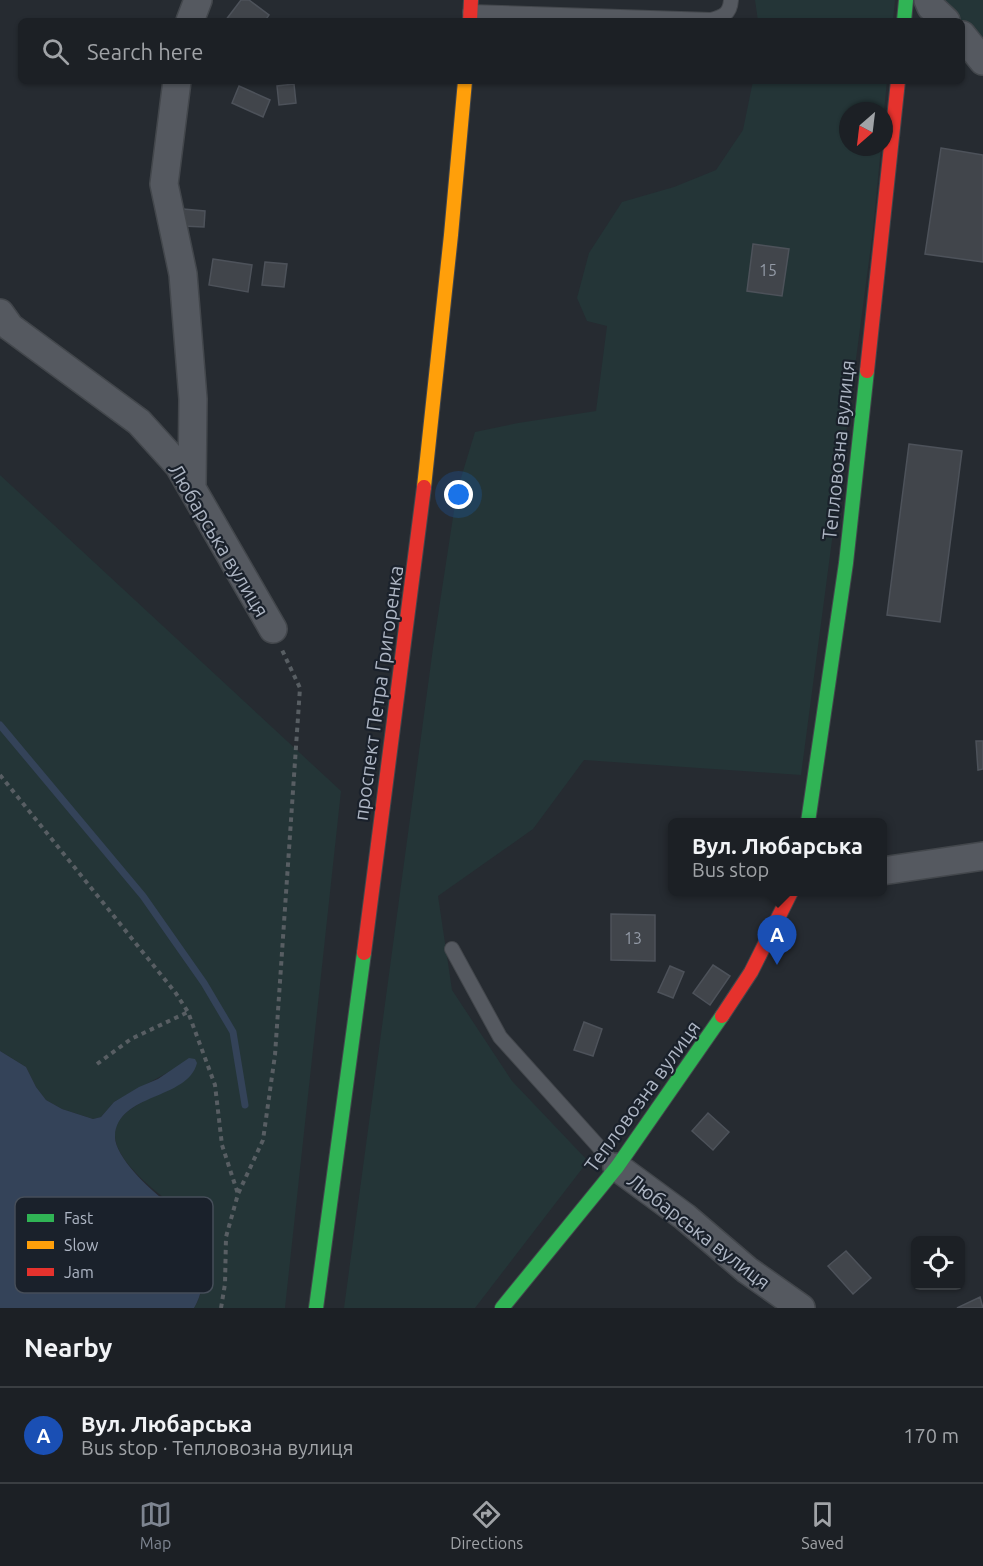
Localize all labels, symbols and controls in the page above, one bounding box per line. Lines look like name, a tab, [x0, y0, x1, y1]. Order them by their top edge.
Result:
search box	[18, 18, 965, 84]
icon: search	[39, 35, 72, 68]
text: Search here	[87, 39, 203, 64]
north arrow	[839, 102, 893, 156]
house number: 15	[759, 261, 777, 279]
street label: Тепловозна вулиця	[817, 359, 859, 541]
street label: Любарська вулиця	[164, 459, 274, 621]
your location	[444, 480, 473, 509]
street label: проспект Петра Григоренка	[349, 564, 407, 822]
popup	[668, 818, 887, 896]
text: Вул. Любарська	[692, 833, 863, 858]
text: Bus stop	[692, 858, 769, 881]
pin: A	[758, 916, 796, 965]
house number: 13	[624, 929, 642, 947]
street label: Тепловозна вулиця	[579, 1016, 705, 1176]
street label: Любарська вулиця	[623, 1168, 775, 1294]
legend	[15, 1197, 213, 1293]
text: Fast	[64, 1209, 94, 1227]
text: Slow	[64, 1236, 99, 1254]
map controls	[911, 1236, 965, 1290]
button: locate	[911, 1236, 965, 1290]
text: Jam	[64, 1263, 94, 1281]
text: Nearby	[24, 1333, 112, 1362]
text: Вул. Любарська	[81, 1411, 252, 1436]
text: A	[36, 1424, 51, 1447]
text: 170 m	[903, 1424, 959, 1447]
text: Bus stop · Тепловозна вулиця	[81, 1436, 353, 1459]
tab: Map	[139, 1498, 172, 1552]
tab: Directions	[450, 1498, 523, 1552]
tab: Saved	[801, 1498, 844, 1552]

